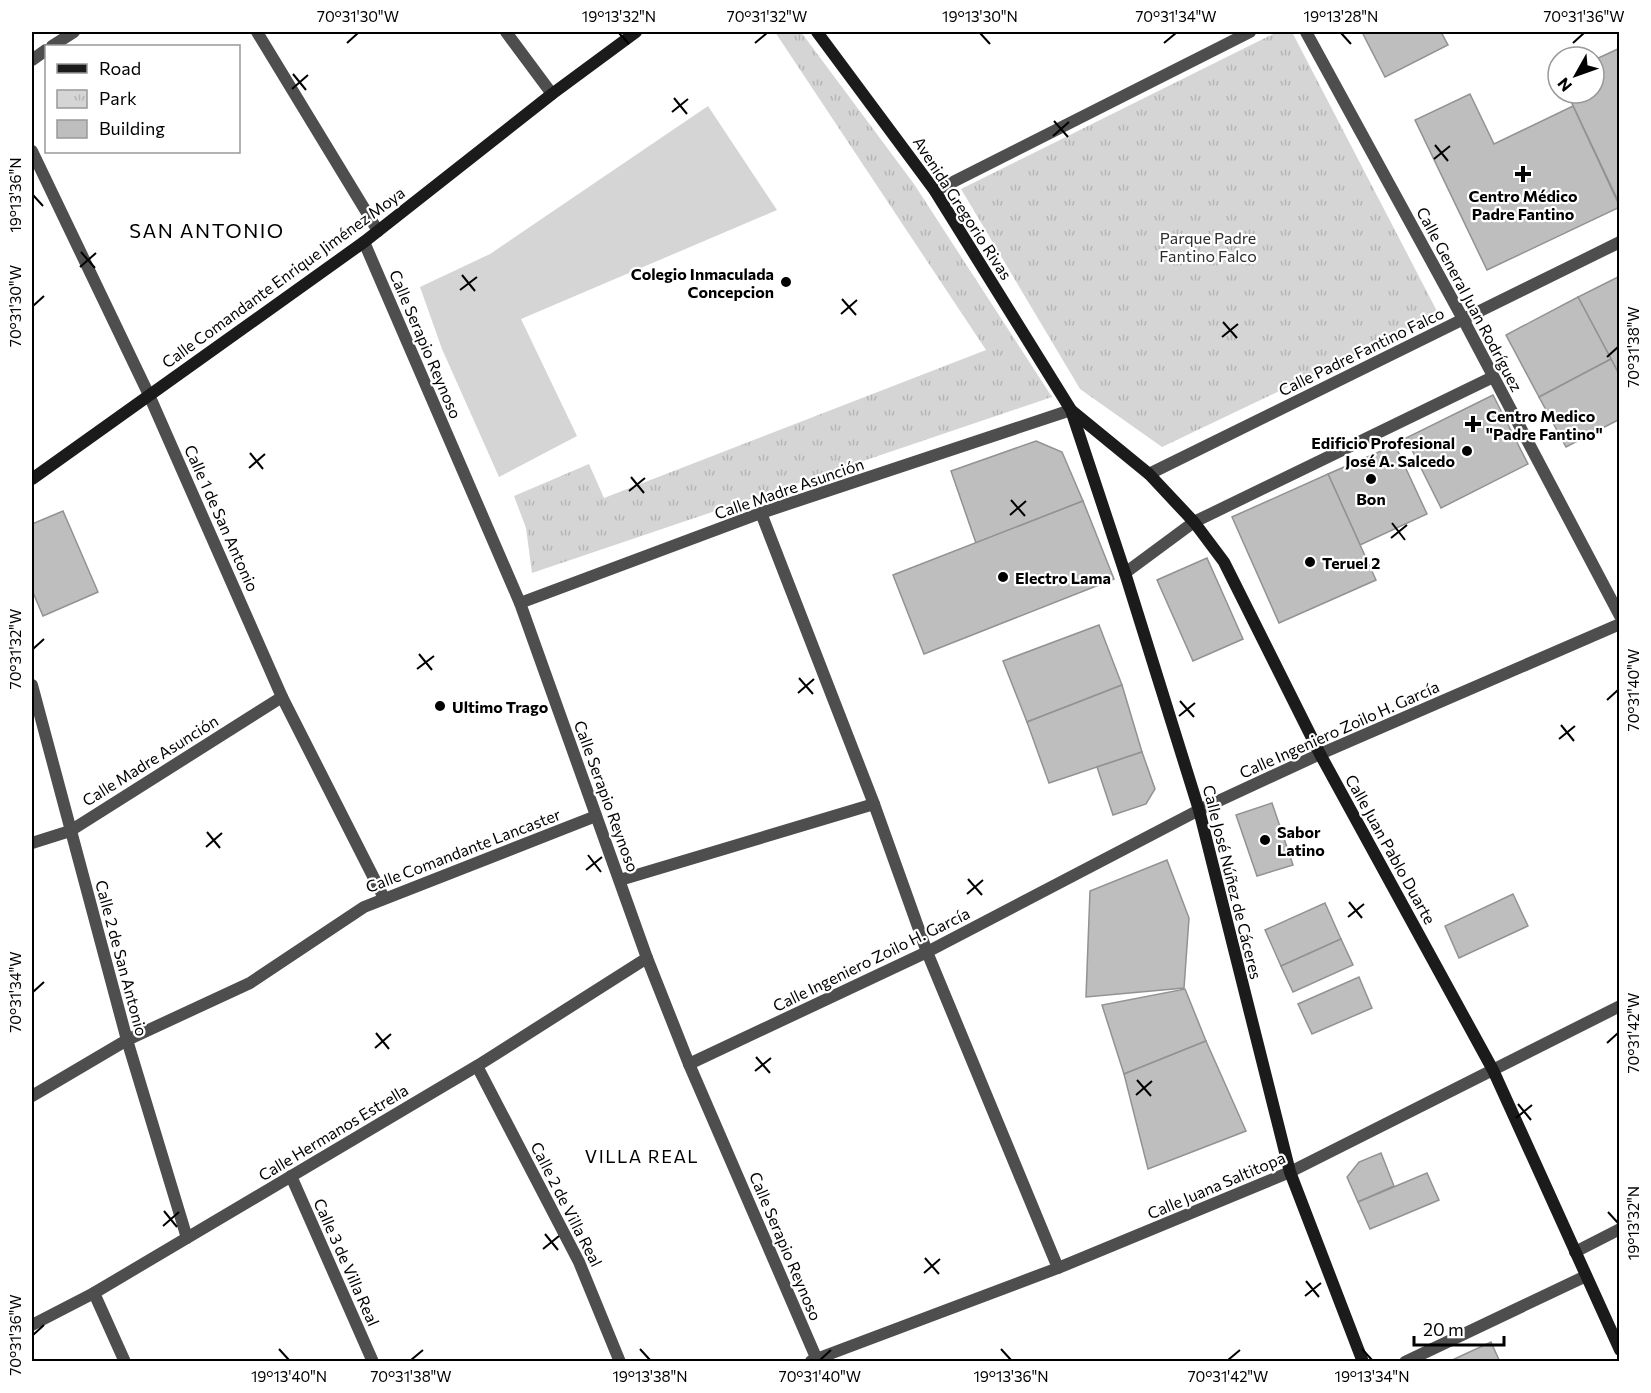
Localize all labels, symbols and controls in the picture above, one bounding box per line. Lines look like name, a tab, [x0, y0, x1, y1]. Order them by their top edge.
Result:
text: 70°31'30"W	[317, 7, 399, 25]
text: 19°13'32"N	[582, 7, 656, 25]
text: 70°31'32"W	[727, 7, 807, 25]
text: 19°13'30"N	[942, 7, 1018, 25]
text: 70°31'34"W	[1135, 7, 1217, 25]
text: 19°13'28"N	[1304, 7, 1378, 25]
text: 70°31'36"W	[1543, 7, 1625, 25]
legend	[45, 45, 240, 153]
north arrow	[1546, 45, 1606, 105]
text: Road	[99, 57, 141, 79]
text: N	[1553, 74, 1575, 96]
text: Park	[99, 87, 137, 109]
text: Building	[99, 117, 165, 139]
street label: Avenida Gregorio Rivas	[910, 133, 1016, 283]
text: 19°13'36"N	[6, 157, 24, 233]
marker: Centro Médico Padre Fantino	[1514, 165, 1532, 183]
street label: Calle Comandante Enrique Jiménez Moya	[158, 182, 408, 372]
place label: Centro Médico Padre Fantino	[1468, 186, 1578, 223]
street label: Calle General Juan Rodríguez	[1413, 204, 1527, 395]
district label: SAN ANTONIO	[129, 218, 285, 242]
park label: Parque Padre Fantino Falco	[1159, 228, 1257, 265]
place label: Colegio Inmaculada Concepcion	[631, 264, 774, 301]
text: 70°31'30"W	[6, 265, 24, 347]
street label: Calle Serapio Reynoso	[386, 267, 466, 421]
marker: Colegio Inmaculada Concepcion	[779, 275, 793, 289]
street label: Calle Padre Fantino Falco	[1275, 303, 1447, 399]
text: 70°31'38"W	[1624, 306, 1642, 388]
place label: Centro Medico "Padre Fantino"	[1486, 406, 1603, 443]
marker: Centro Medico "Padre Fantino"	[1464, 415, 1482, 433]
place label: Edificio Profesional José A. Salcedo	[1311, 433, 1455, 470]
street label: Calle 1 de San Antonio	[181, 442, 263, 594]
marker: Edificio Profesional José A. Salcedo	[1460, 444, 1474, 458]
street label: Calle Madre Asunción	[712, 454, 866, 522]
marker: Bon	[1364, 472, 1378, 486]
place label: Bon	[1356, 489, 1386, 508]
place label: Teruel 2	[1322, 553, 1380, 572]
marker: Teruel 2	[1303, 555, 1317, 569]
place label: Electro Lama	[1015, 568, 1111, 587]
marker: Electro Lama	[996, 570, 1010, 584]
text: 70°31'32"W	[6, 609, 24, 689]
text: 70°31'40"W	[1624, 649, 1642, 731]
street label: Calle Ingeniero Zoilo H. García	[1236, 676, 1442, 782]
place label: Ultimo Trago	[452, 697, 549, 716]
marker: Ultimo Trago	[433, 699, 447, 713]
street label: Calle Madre Asunción	[79, 710, 221, 810]
street label: Calle Serapio Reynoso	[571, 718, 643, 874]
street label: Calle Juan Pablo Duarte	[1342, 771, 1440, 927]
street label: Calle José Núñez de Cáceres	[1200, 783, 1266, 981]
street label: Calle Comandante Lancaster	[363, 804, 564, 896]
place label: Sabor Latino	[1277, 822, 1325, 859]
marker: Sabor Latino	[1258, 833, 1272, 847]
street label: Calle 2 de San Antonio	[92, 878, 152, 1038]
street label: Calle Ingeniero Zoilo H. García	[770, 903, 972, 1015]
text: 70°31'34"W	[6, 951, 24, 1033]
text: 70°31'42"W	[1624, 993, 1642, 1073]
street label: Calle Hermanos Estrella	[255, 1080, 411, 1184]
street label: Calle 2 de Villa Real	[527, 1138, 607, 1270]
district label: VILLA REAL	[585, 1145, 699, 1167]
street label: Calle Juana Saltitopa	[1144, 1147, 1288, 1223]
street label: Calle Serapio Reynoso	[746, 1169, 826, 1323]
text: 19°13'32"N	[1624, 1186, 1642, 1260]
street label: Calle 3 de Villa Real	[310, 1195, 384, 1329]
text: 70°31'36"W	[6, 1294, 24, 1376]
scale bar	[1414, 1309, 1504, 1347]
text: 20 m	[1423, 1318, 1464, 1340]
text: 19°13'40"N	[251, 1367, 327, 1385]
text: 70°31'38"W	[370, 1367, 452, 1385]
text: 19°13'38"N	[612, 1367, 688, 1385]
text: 70°31'40"W	[779, 1367, 861, 1385]
text: 19°13'36"N	[973, 1367, 1049, 1385]
text: 70°31'42"W	[1188, 1367, 1268, 1385]
text: 19°13'34"N	[1335, 1367, 1409, 1385]

